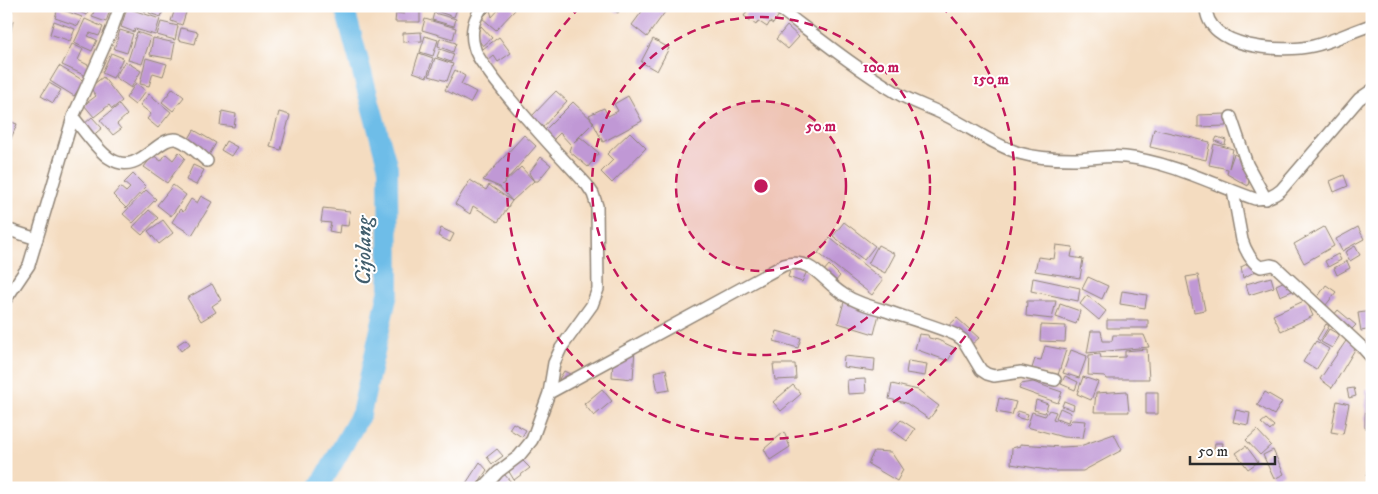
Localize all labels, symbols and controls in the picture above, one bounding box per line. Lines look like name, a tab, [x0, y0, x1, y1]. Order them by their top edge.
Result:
text: 100 m	[863, 58, 900, 77]
text: 150 m	[973, 70, 1009, 89]
text: 50 m	[805, 117, 837, 136]
centre of rings	[752, 177, 770, 195]
water label: Cijolang	[350, 214, 378, 286]
scale bar	[1190, 434, 1276, 466]
text: 50 m	[1198, 442, 1228, 461]

